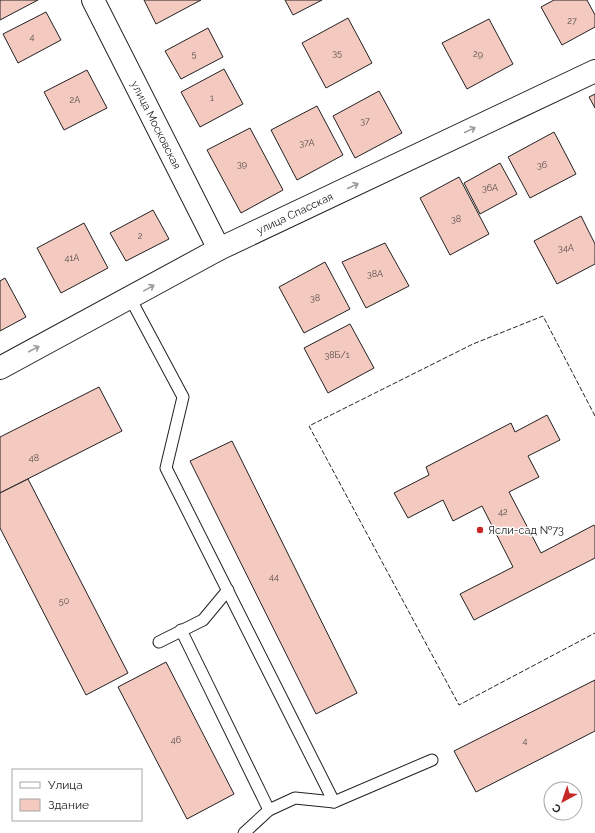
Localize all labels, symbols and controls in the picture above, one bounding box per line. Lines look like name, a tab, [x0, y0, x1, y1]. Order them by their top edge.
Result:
house number: 27	[567, 16, 577, 26]
house number: 4	[30, 32, 35, 42]
house number: 35	[332, 48, 342, 58]
house number: 5	[192, 49, 197, 59]
house number: 29	[473, 49, 483, 59]
street label: улица Московская	[128, 79, 184, 172]
house number: 1	[210, 93, 214, 103]
house number: 2А	[70, 95, 80, 105]
house number: 37	[360, 116, 370, 126]
one-way arrow	[464, 126, 476, 133]
house number: 37А	[299, 138, 315, 148]
house number: 39	[237, 159, 247, 169]
house number: 36	[537, 160, 548, 170]
one-way arrow	[346, 182, 358, 189]
house number: 36А	[482, 183, 498, 193]
street label: улица Спасская	[255, 190, 335, 237]
house number: 38	[451, 214, 461, 224]
house number: 2	[138, 231, 143, 241]
house number: 34А	[558, 243, 574, 253]
house number: 41А	[65, 253, 79, 263]
house number: 38А	[367, 269, 383, 279]
one-way arrow	[143, 283, 155, 291]
house number: 38	[310, 293, 320, 303]
one-way arrow	[28, 345, 40, 353]
house number: 38Б/1	[324, 350, 350, 360]
house number: 48	[29, 453, 39, 463]
house number: 42	[498, 507, 508, 517]
place label: Ясли-сад №73	[488, 524, 564, 537]
marker: Ясли-сад №73	[475, 525, 485, 535]
house number: 44	[269, 572, 279, 582]
house number: 50	[59, 596, 70, 606]
house number: 46	[171, 735, 182, 745]
house number: 4	[523, 736, 528, 746]
legend	[12, 769, 142, 821]
text: Улица	[48, 778, 83, 792]
north arrow	[543, 781, 583, 821]
text: Здание	[48, 798, 89, 812]
text: С	[549, 801, 564, 816]

